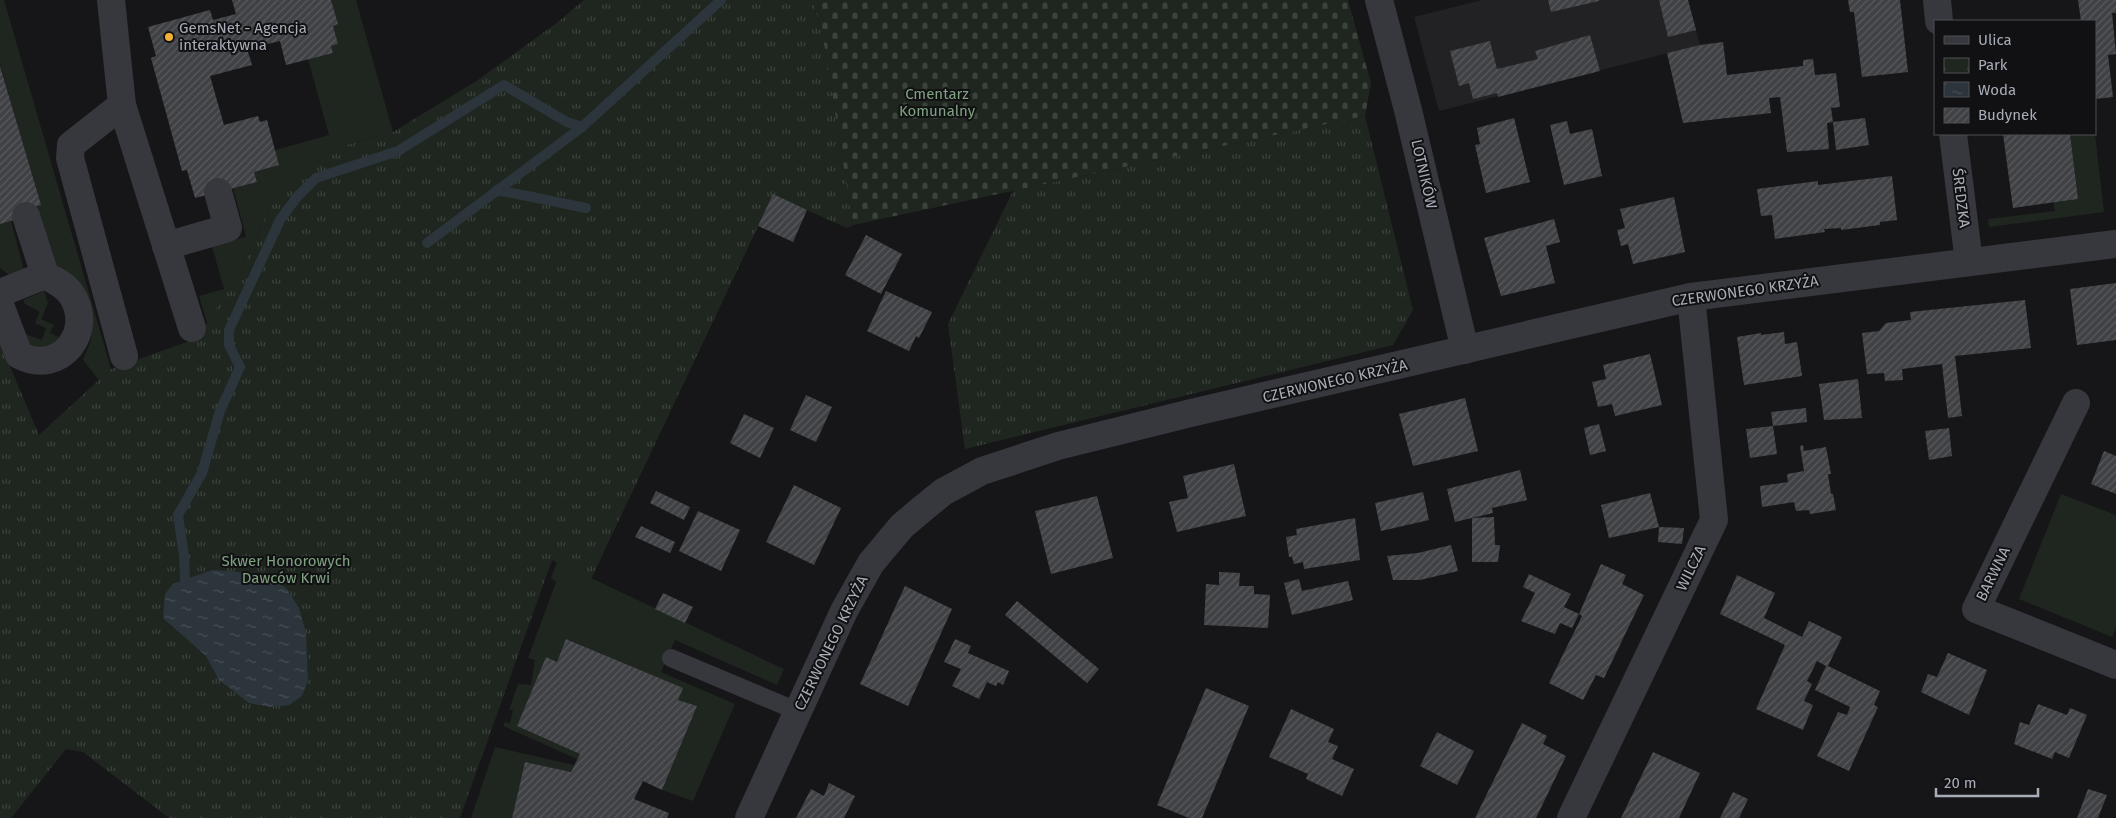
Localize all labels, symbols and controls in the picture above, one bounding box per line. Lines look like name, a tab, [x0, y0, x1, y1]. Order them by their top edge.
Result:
place label: GemsNet - Agencja interaktywna	[179, 19, 307, 54]
legend	[1934, 20, 2096, 135]
marker: GemsNet - Agencja interaktywna	[163, 31, 175, 43]
text: Ulica	[1978, 31, 2012, 49]
text: Park	[1978, 56, 2008, 74]
text: Woda	[1978, 81, 2016, 99]
park label: Cmentarz Komunalny	[899, 85, 976, 120]
text: Budynek	[1978, 106, 2037, 124]
street label: LOTNIKÓW	[1407, 138, 1441, 211]
street label: ŚREDZKA	[1948, 167, 1974, 229]
street label: CZERWONEGO KRZYŻA	[1670, 272, 1820, 310]
street label: CZERWONEGO KRZYŻA	[1261, 356, 1409, 406]
street label: WILCZA	[1672, 542, 1710, 594]
street label: BARWNA	[1972, 544, 2014, 604]
park label: Skwer Honorowych Dawców Krwi	[221, 552, 351, 587]
street label: CZERWONEGO KRZYŻA	[790, 572, 872, 713]
scale bar	[1936, 766, 2038, 798]
text: 20 m	[1944, 774, 1977, 792]

